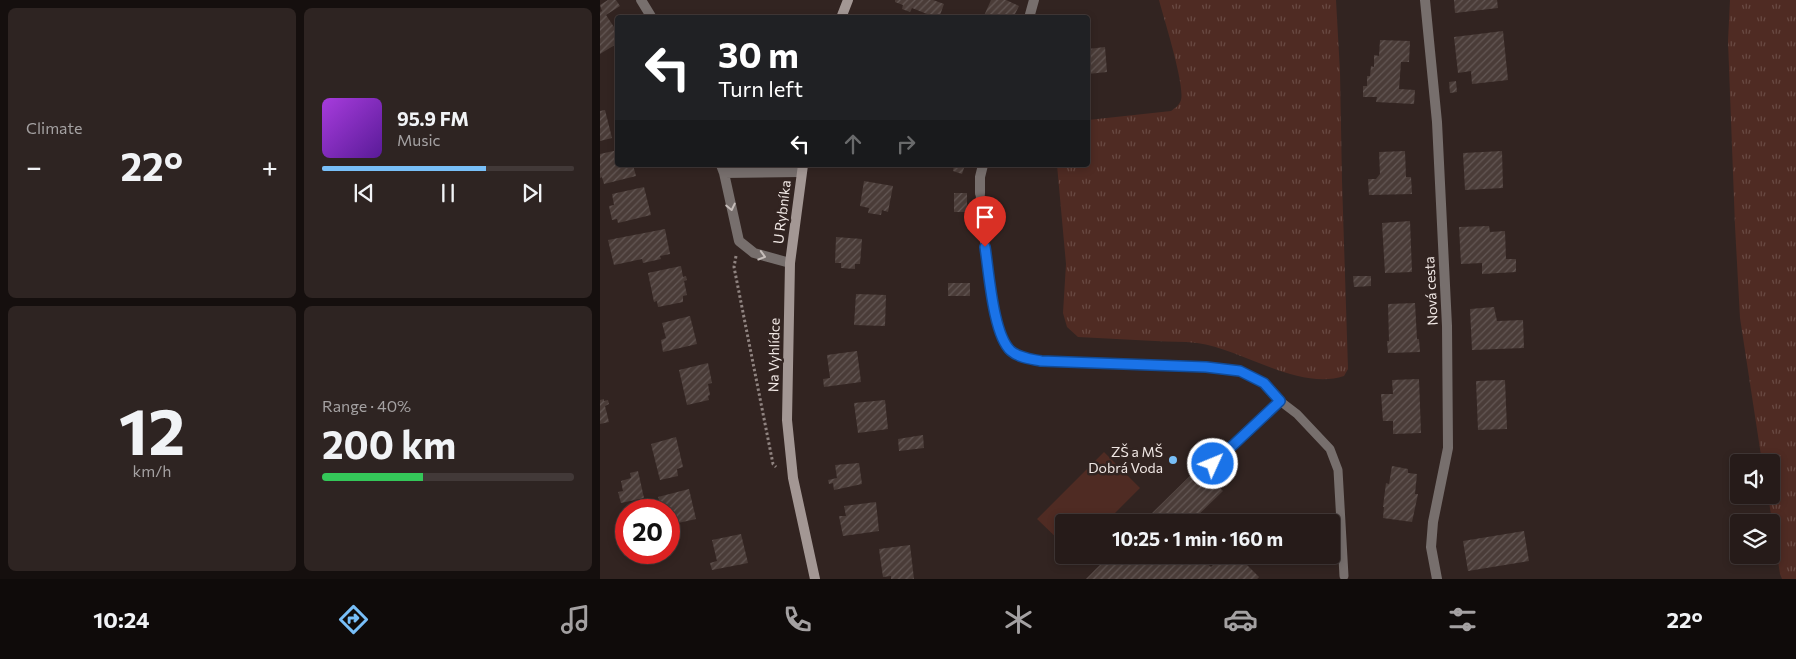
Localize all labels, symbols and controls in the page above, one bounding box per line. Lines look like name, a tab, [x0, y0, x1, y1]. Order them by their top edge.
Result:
text: 30 m	[718, 32, 799, 75]
icon: left	[635, 35, 700, 100]
text: Turn left	[718, 75, 803, 102]
text: 95.9 FM	[397, 107, 469, 130]
text: Climate	[26, 118, 82, 137]
text: Music	[397, 130, 441, 149]
icon: left	[786, 130, 814, 158]
icon: ahead	[839, 130, 867, 158]
icon: right	[892, 130, 920, 158]
text: 22°	[120, 142, 183, 189]
text: −	[26, 149, 42, 183]
text: +	[262, 149, 278, 183]
icon: previous	[350, 179, 378, 207]
icon: pause	[434, 179, 462, 207]
icon: next	[518, 179, 546, 207]
street label: U Rybníka	[769, 179, 794, 245]
pin	[964, 196, 1006, 247]
one-way arrow	[726, 202, 736, 211]
icon: arrive	[971, 203, 999, 231]
one-way arrow	[758, 250, 766, 260]
street label: Nová cesta	[1420, 256, 1441, 326]
street label: Na Vyhlídce	[764, 318, 783, 392]
text: 12	[119, 389, 185, 468]
text: Range · 40%	[322, 396, 411, 415]
text: 200 km	[322, 420, 456, 467]
position arrow	[1186, 437, 1238, 489]
place label: ZŠ a MŠ Dobrá Voda	[1088, 443, 1163, 476]
marker: ZŠ a MŠ Dobrá Voda	[1167, 454, 1179, 466]
map controls	[1730, 454, 1780, 564]
button: sound	[1730, 454, 1780, 504]
text: km/h	[133, 461, 171, 480]
speed limit sign: 20	[615, 499, 680, 564]
button: layers	[1730, 514, 1780, 564]
text: 10:25 · 1 min · 160 m	[1112, 527, 1283, 550]
icon: directions	[336, 602, 371, 637]
icon: music	[558, 602, 593, 637]
icon: phone	[780, 602, 815, 637]
icon: climate	[1001, 602, 1036, 637]
icon: car	[1223, 602, 1258, 637]
icon: filters	[1445, 602, 1480, 637]
text: 10:24	[93, 606, 149, 633]
text: 22°	[1666, 606, 1703, 633]

